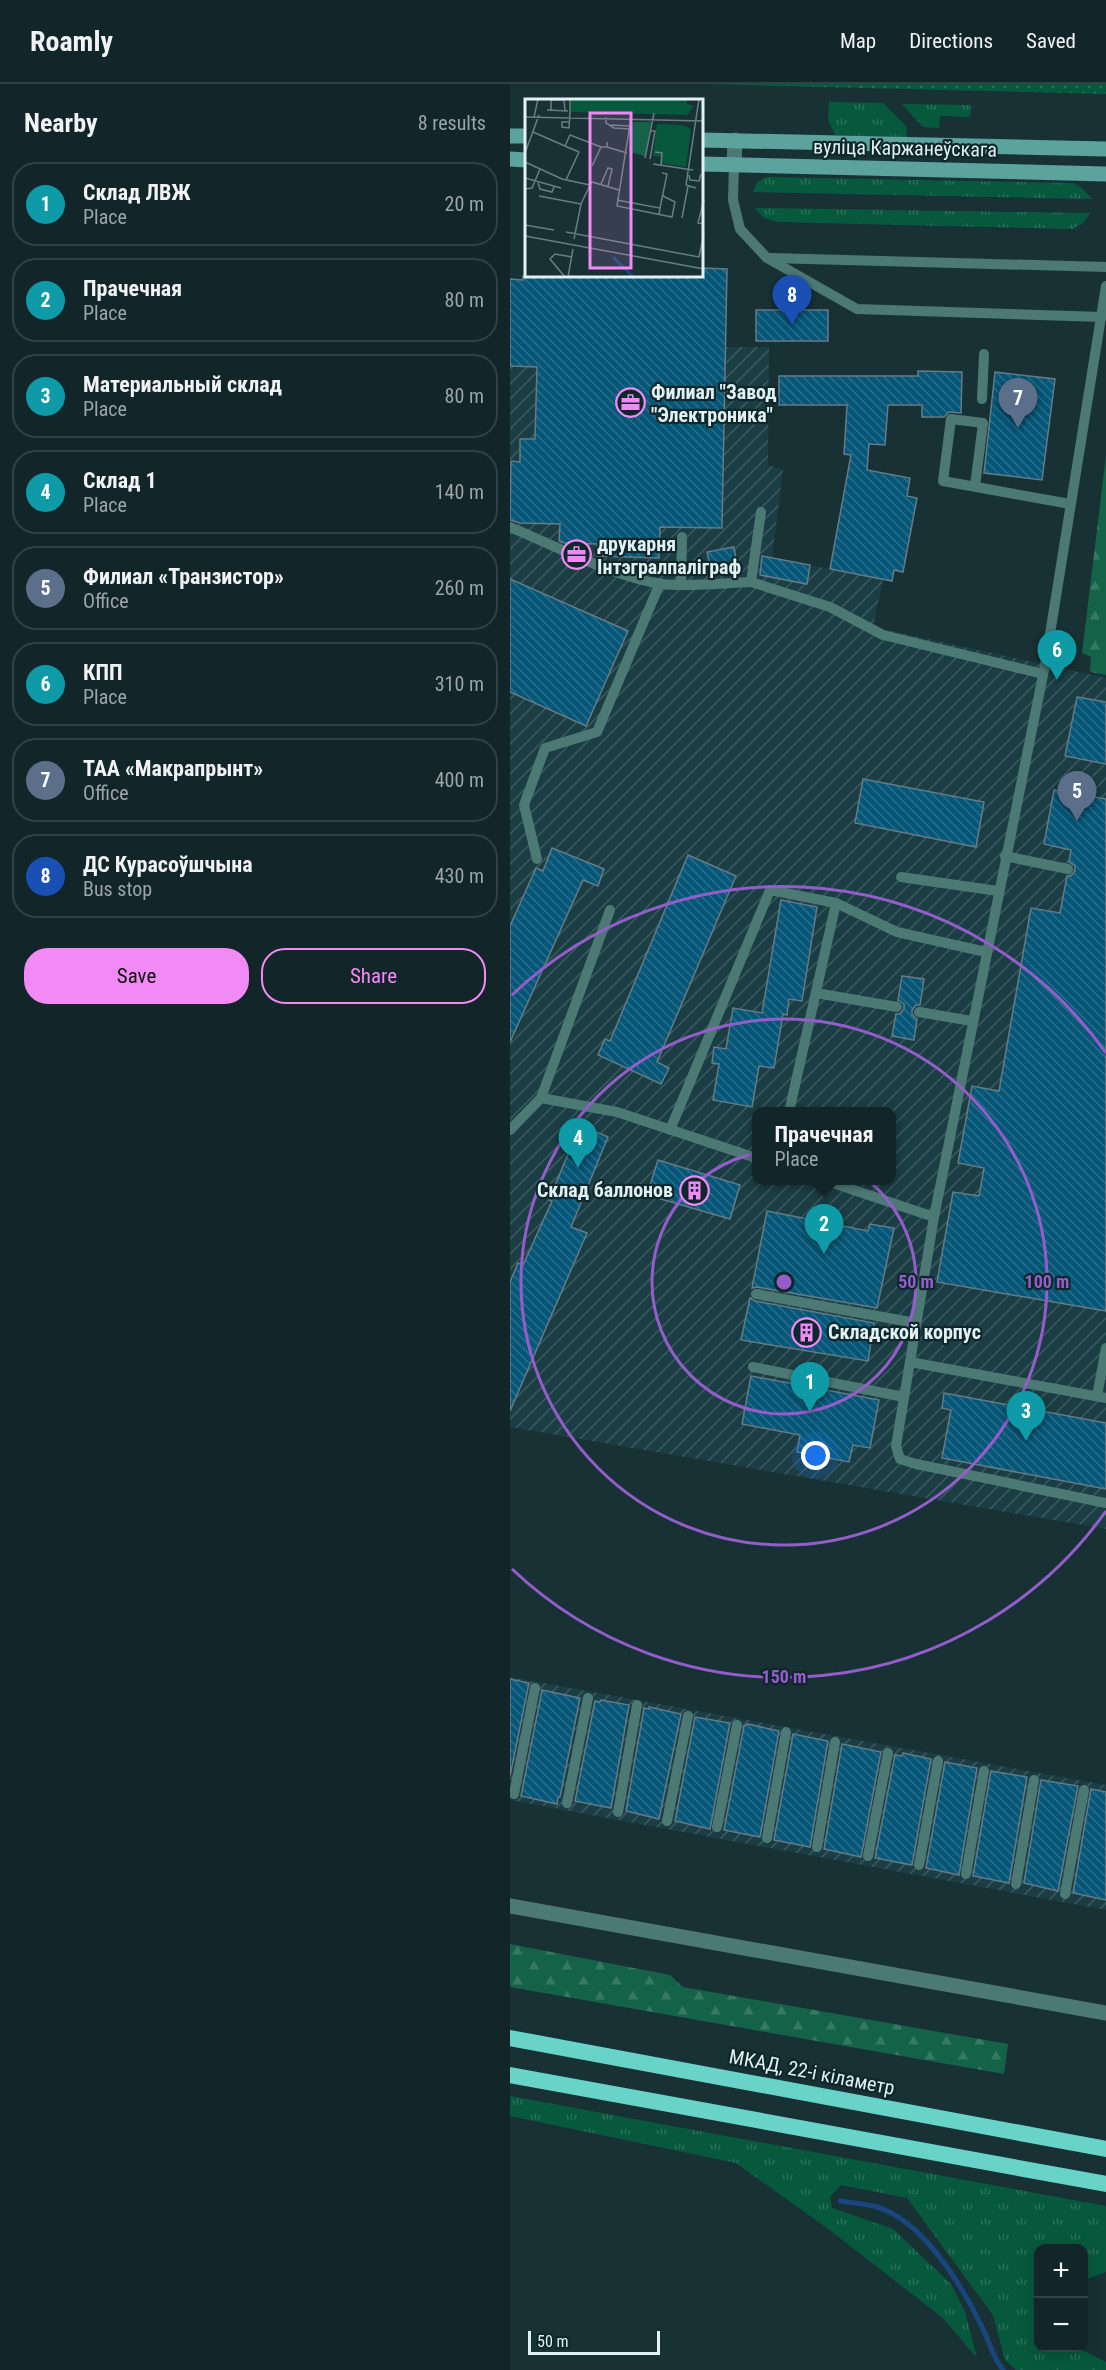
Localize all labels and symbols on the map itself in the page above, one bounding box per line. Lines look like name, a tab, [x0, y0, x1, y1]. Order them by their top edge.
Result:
inset map	[525, 99, 704, 278]
street label: вуліца Каржанеўскага	[813, 134, 997, 162]
pin: 8	[772, 276, 812, 325]
pin: 7	[998, 378, 1038, 428]
place label: Филиал "Завод "Электроника"	[651, 380, 777, 427]
office icon: Филиал "Завод "Электроника"	[614, 387, 646, 419]
place label: друкарня Інтэгралпаліграф	[597, 532, 742, 579]
office icon: друкарня Інтэгралпаліграф	[560, 539, 592, 571]
pin: 6	[1038, 630, 1076, 680]
pin: 5	[1058, 772, 1096, 821]
pin: 4	[558, 1118, 598, 1168]
building icon: Склад баллонов	[678, 1174, 710, 1206]
place label: Склад баллонов	[537, 1178, 673, 1202]
pin: 2	[804, 1204, 844, 1254]
text: 50 m	[898, 1271, 934, 1292]
text: 100 m	[1025, 1271, 1069, 1292]
centre of rings	[774, 1272, 794, 1292]
building icon: Складской корпус	[791, 1316, 823, 1348]
place label: Складской корпус	[828, 1320, 981, 1344]
pin: 1	[790, 1362, 830, 1412]
pin: 3	[1006, 1392, 1046, 1441]
your location	[801, 1441, 830, 1470]
text: 150 m	[762, 1666, 806, 1687]
street label: МКАД, 22-і кіламетр	[727, 2044, 897, 2100]
scale bar	[528, 2328, 660, 2356]

